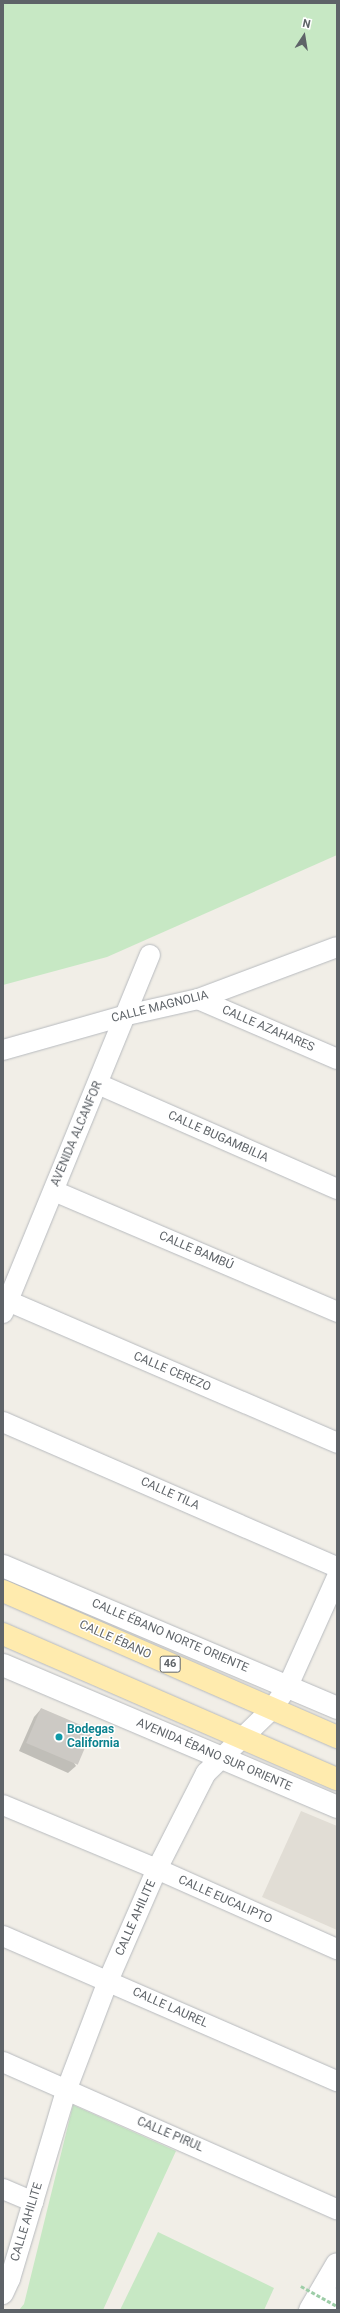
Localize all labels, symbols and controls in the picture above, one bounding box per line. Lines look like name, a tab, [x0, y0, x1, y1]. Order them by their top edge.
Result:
north arrow	[284, 16, 324, 56]
text: N	[301, 17, 312, 31]
street label: CALLE MAGNOLIA	[110, 988, 210, 1026]
street label: CALLE AZAHARES	[220, 1003, 316, 1055]
street label: AVENIDA ALCANFOR	[48, 1079, 106, 1189]
street label: CALLE BUGAMBILIA	[166, 1108, 270, 1166]
street label: CALLE BAMBÚ	[157, 1229, 235, 1273]
street label: CALLE CEREZO	[131, 1349, 213, 1395]
street label: CALLE TILA	[138, 1475, 202, 1513]
street label: CALLE ÉBANO NORTE ORIENTE	[89, 1596, 251, 1676]
street label: CALLE ÉBANO	[77, 1618, 153, 1662]
road number: 46	[159, 1655, 181, 1673]
street label: AVENIDA ÉBANO SUR ORIENTE	[134, 1716, 294, 1794]
place label: Bodegas California	[67, 1723, 119, 1751]
marker: Bodegas California	[54, 1732, 64, 1742]
street label: CALLE EUCALIPTO	[176, 1873, 274, 1927]
street label: CALLE AHILITE	[113, 1878, 159, 1958]
street label: CALLE LAUREL	[130, 1985, 210, 2031]
street label: CALLE PIRUL	[135, 2115, 205, 2155]
street label: CALLE AHILITE	[8, 2181, 46, 2263]

